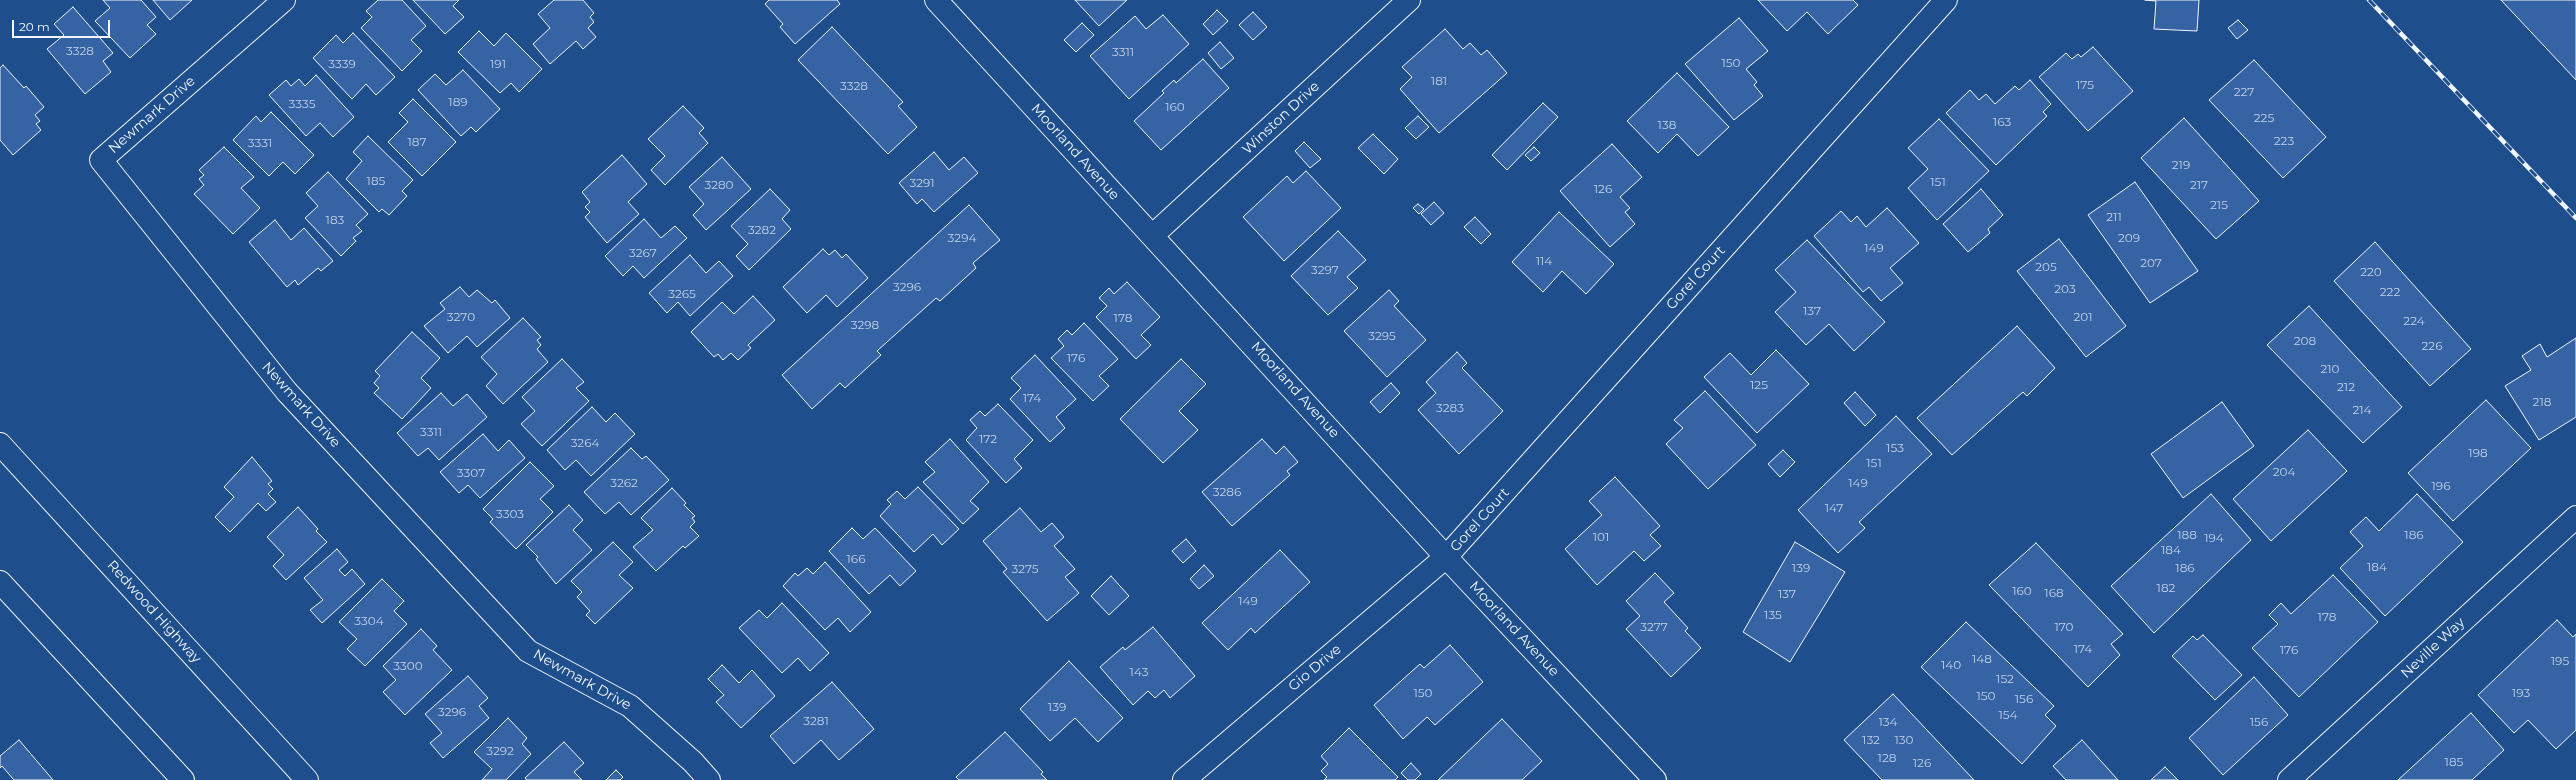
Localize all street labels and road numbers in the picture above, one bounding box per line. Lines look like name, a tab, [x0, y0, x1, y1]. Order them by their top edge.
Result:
street label: Newmark Drive	[105, 73, 199, 157]
street label: Winston Drive	[1239, 78, 1323, 158]
street label: Moorland Avenue	[1027, 100, 1123, 204]
street label: Gorel Court	[1663, 243, 1729, 313]
street label: Moorland Avenue	[1247, 338, 1343, 442]
street label: Newmark Drive	[258, 359, 344, 451]
street label: Gorel Court	[1447, 485, 1513, 555]
street label: Redwood Highway	[103, 557, 205, 667]
street label: Moorland Avenue	[1466, 578, 1562, 680]
street label: Neville Way	[2398, 614, 2468, 682]
street label: Gio Drive	[1285, 641, 1345, 695]
street label: Newmark Drive	[530, 646, 634, 714]

